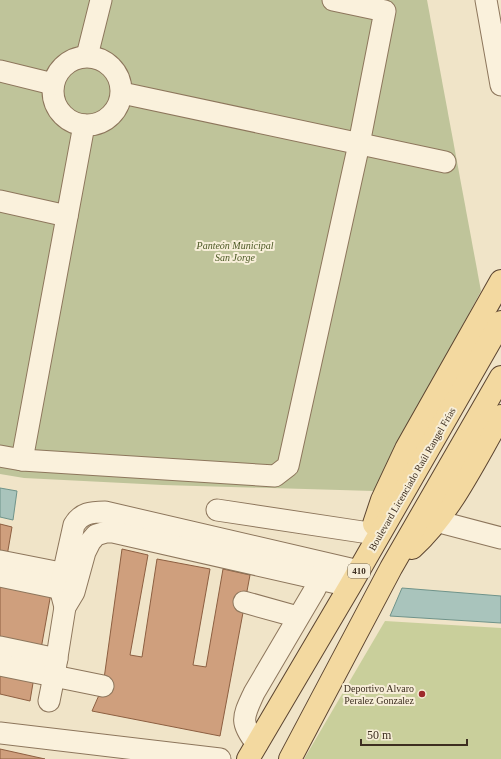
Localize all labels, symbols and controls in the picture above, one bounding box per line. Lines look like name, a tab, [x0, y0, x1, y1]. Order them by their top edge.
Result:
park label: Panteón Municipal San Jorge	[196, 240, 274, 263]
street label: Boulevard Licenciado Raúl Rangel Frías	[366, 405, 458, 552]
road number: 410	[348, 564, 370, 578]
place label: Deportivo Alvaro Peralez Gonzalez	[344, 683, 415, 706]
marker: Deportivo Alvaro Peralez Gonzalez	[417, 689, 427, 699]
scale bar	[361, 721, 467, 747]
text: 50 m	[367, 728, 392, 742]

